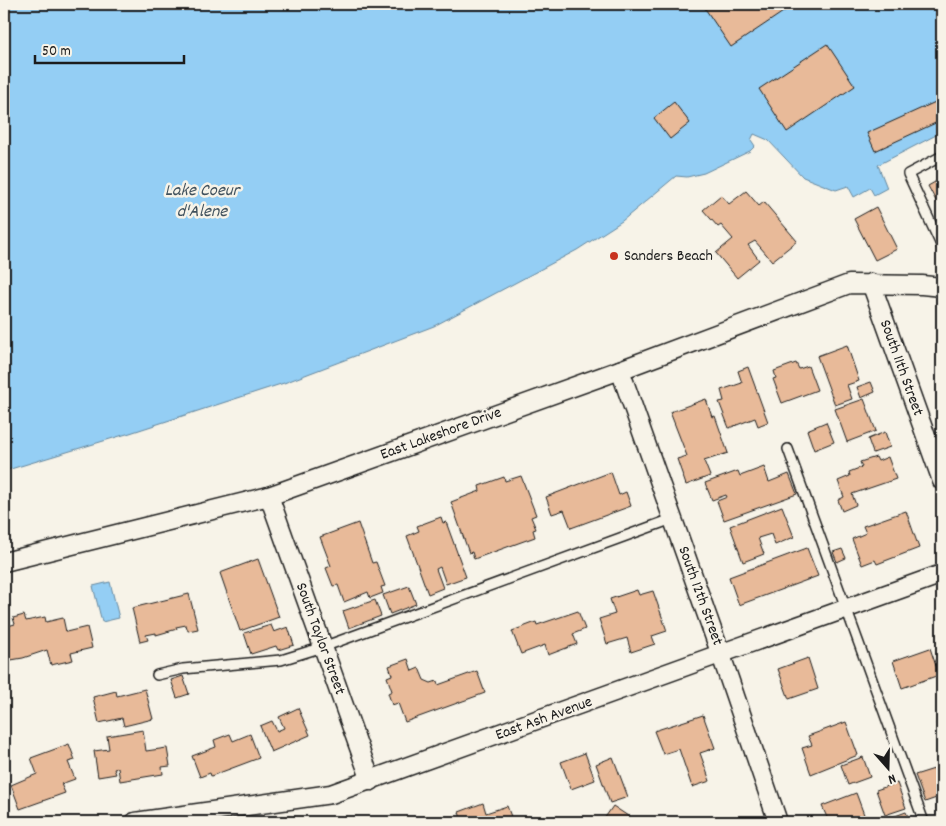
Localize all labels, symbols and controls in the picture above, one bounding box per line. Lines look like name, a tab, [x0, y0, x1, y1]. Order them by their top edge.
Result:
scale bar	[35, 32, 184, 64]
text: 50 m	[42, 41, 71, 63]
water label: Lake Coeur d'Alene	[165, 179, 242, 225]
place label: Sanders Beach	[624, 245, 713, 268]
marker: Sanders Beach	[608, 250, 620, 262]
street label: South 11th Street	[873, 317, 929, 419]
street label: East Lakeshore Drive	[377, 401, 505, 467]
street label: South 12th Street	[671, 543, 729, 649]
street label: South Taylor Street	[289, 580, 351, 698]
street label: East Ash Avenue	[492, 691, 596, 747]
north arrow	[864, 744, 914, 794]
text: N	[885, 768, 898, 789]

